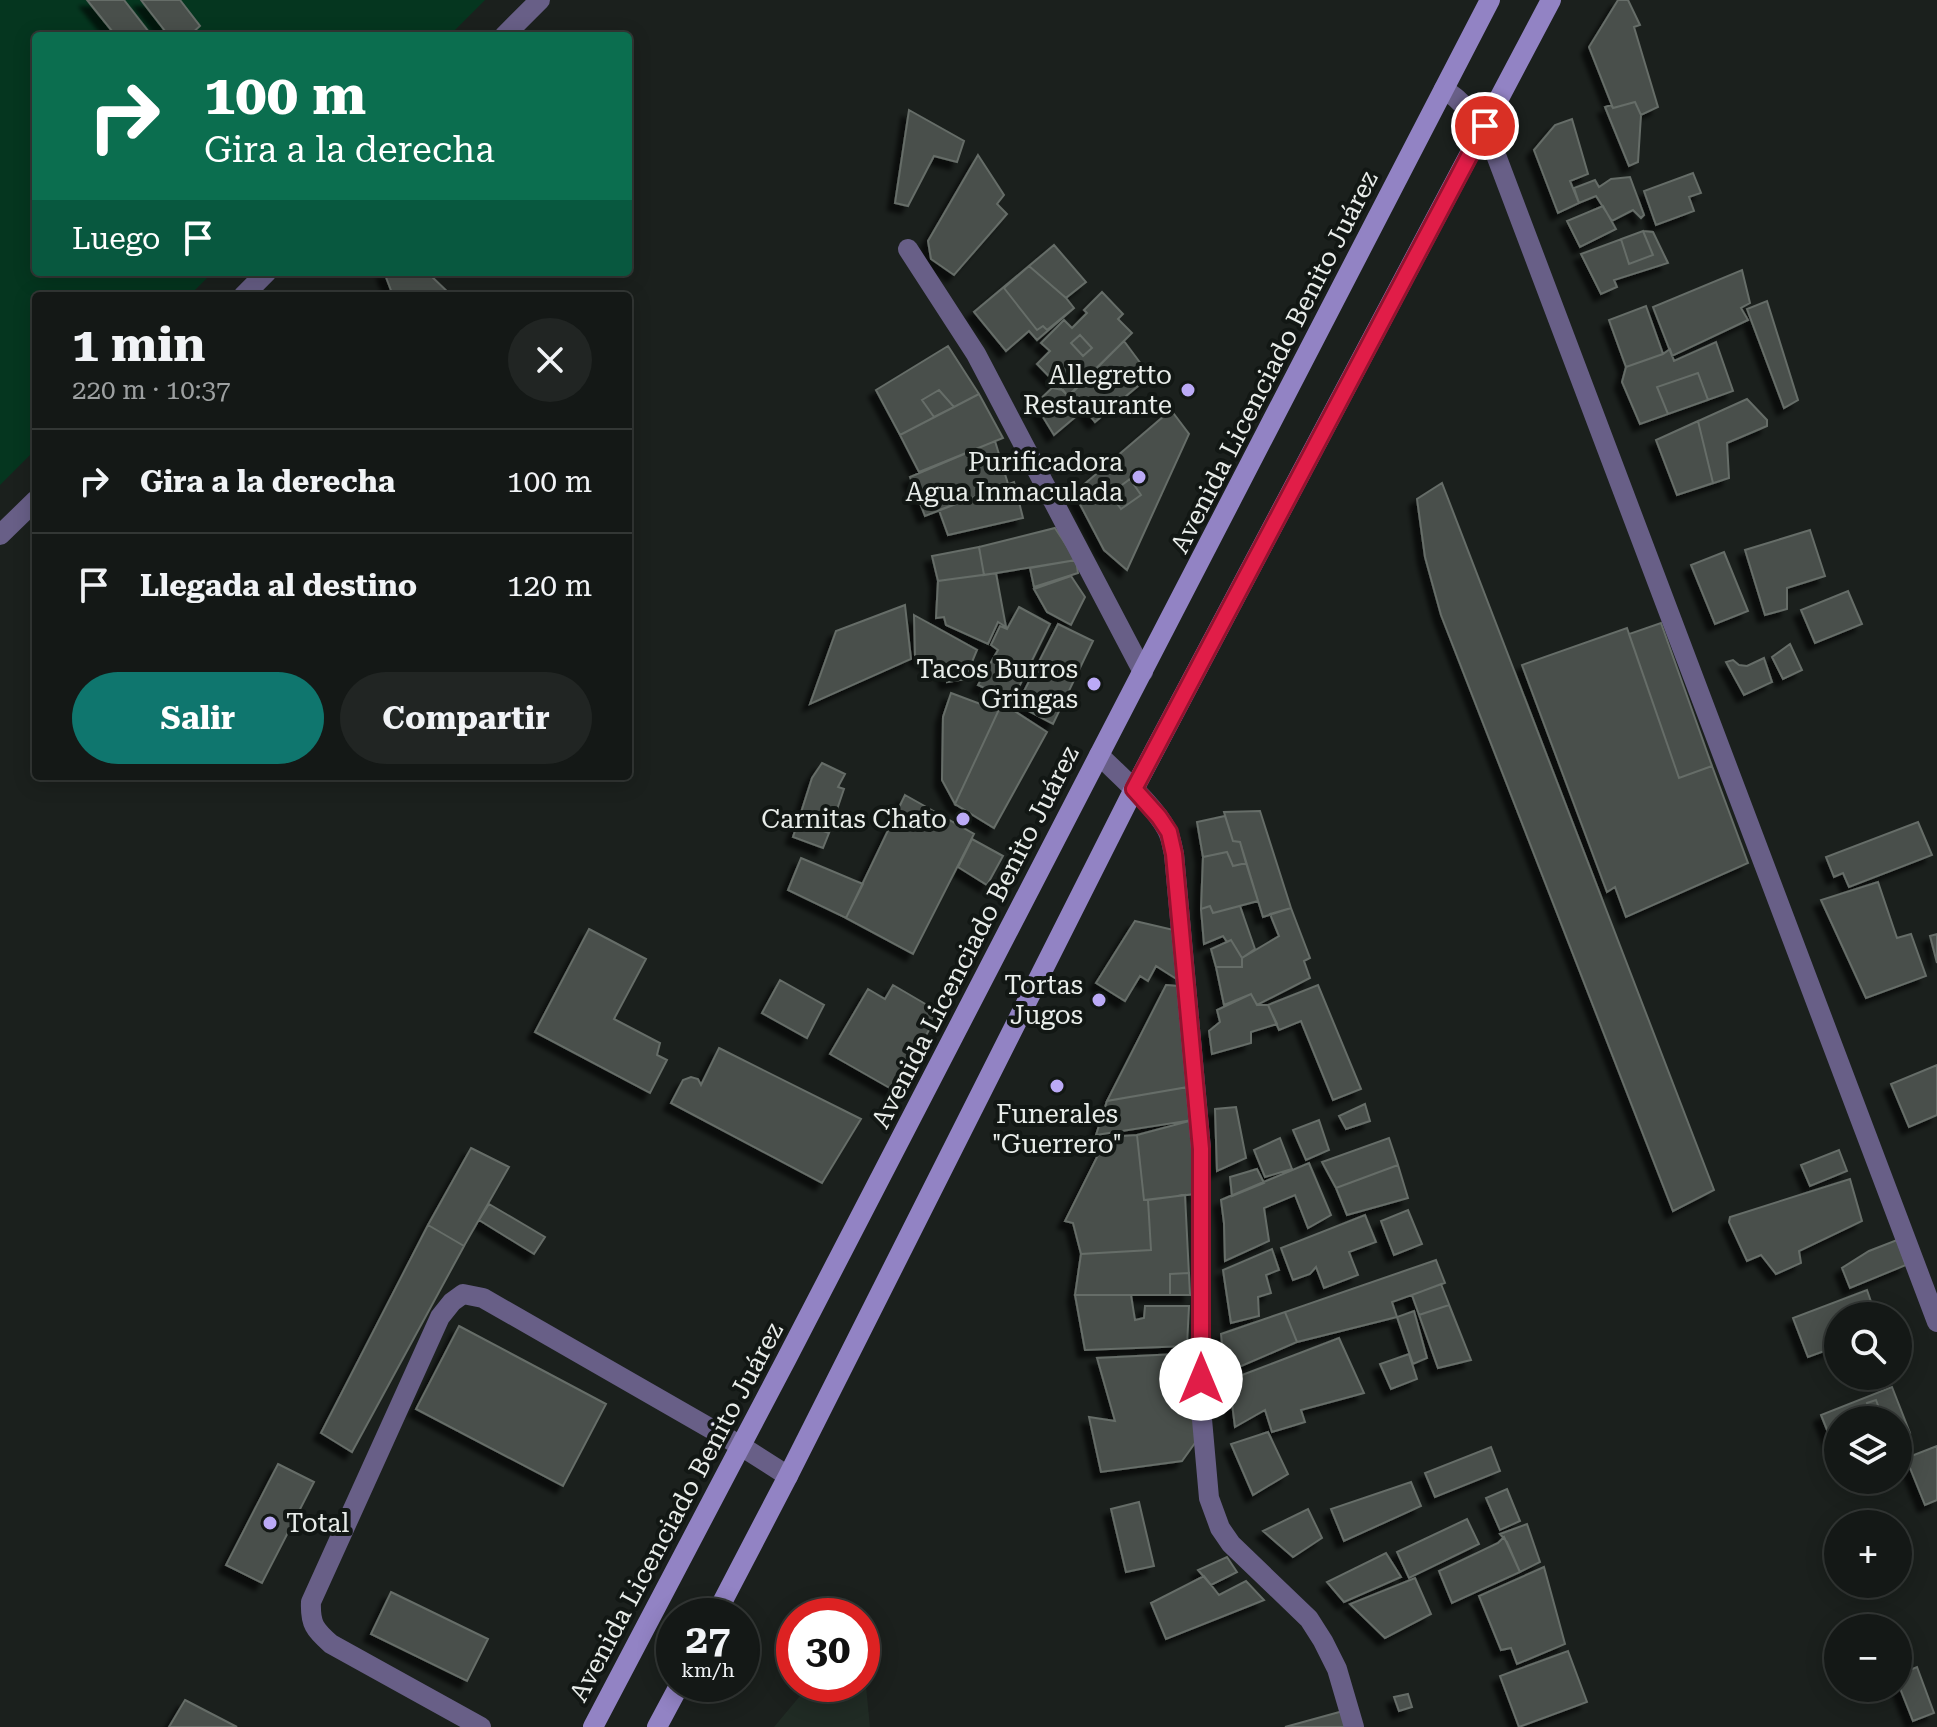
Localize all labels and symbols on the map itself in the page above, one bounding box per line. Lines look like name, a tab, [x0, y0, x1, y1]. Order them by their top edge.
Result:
pin	[1451, 92, 1519, 160]
street label: Avenida Licenciado Benito Juárez	[1164, 166, 1384, 558]
place label: Allegretto Restaurante	[1023, 360, 1172, 420]
marker: Allegretto Restaurante	[1179, 381, 1197, 399]
place label: Purificadora Agua Inmaculada	[905, 447, 1123, 507]
marker: Purificadora Agua Inmaculada	[1130, 468, 1148, 486]
place label: Tacos Burros Gringas	[916, 654, 1078, 714]
marker: Tacos Burros Gringas	[1085, 675, 1103, 693]
street label: Avenida Licenciado Benito Juárez	[865, 741, 1085, 1133]
place label: Carnitas Chato	[761, 804, 947, 834]
marker: Carnitas Chato	[954, 810, 972, 828]
place label: Tortas Jugos	[1004, 970, 1083, 1030]
marker: Tortas Jugos	[1090, 991, 1108, 1009]
marker: Funerales "Guerrero"	[1048, 1077, 1066, 1095]
place label: Funerales "Guerrero"	[992, 1099, 1122, 1159]
street label: Avenida Licenciado Benito Juárez	[563, 1317, 789, 1707]
position arrow	[1159, 1337, 1243, 1421]
place label: Total	[286, 1508, 349, 1538]
marker: Total	[261, 1514, 279, 1532]
speed limit sign: 30	[776, 1598, 880, 1702]

